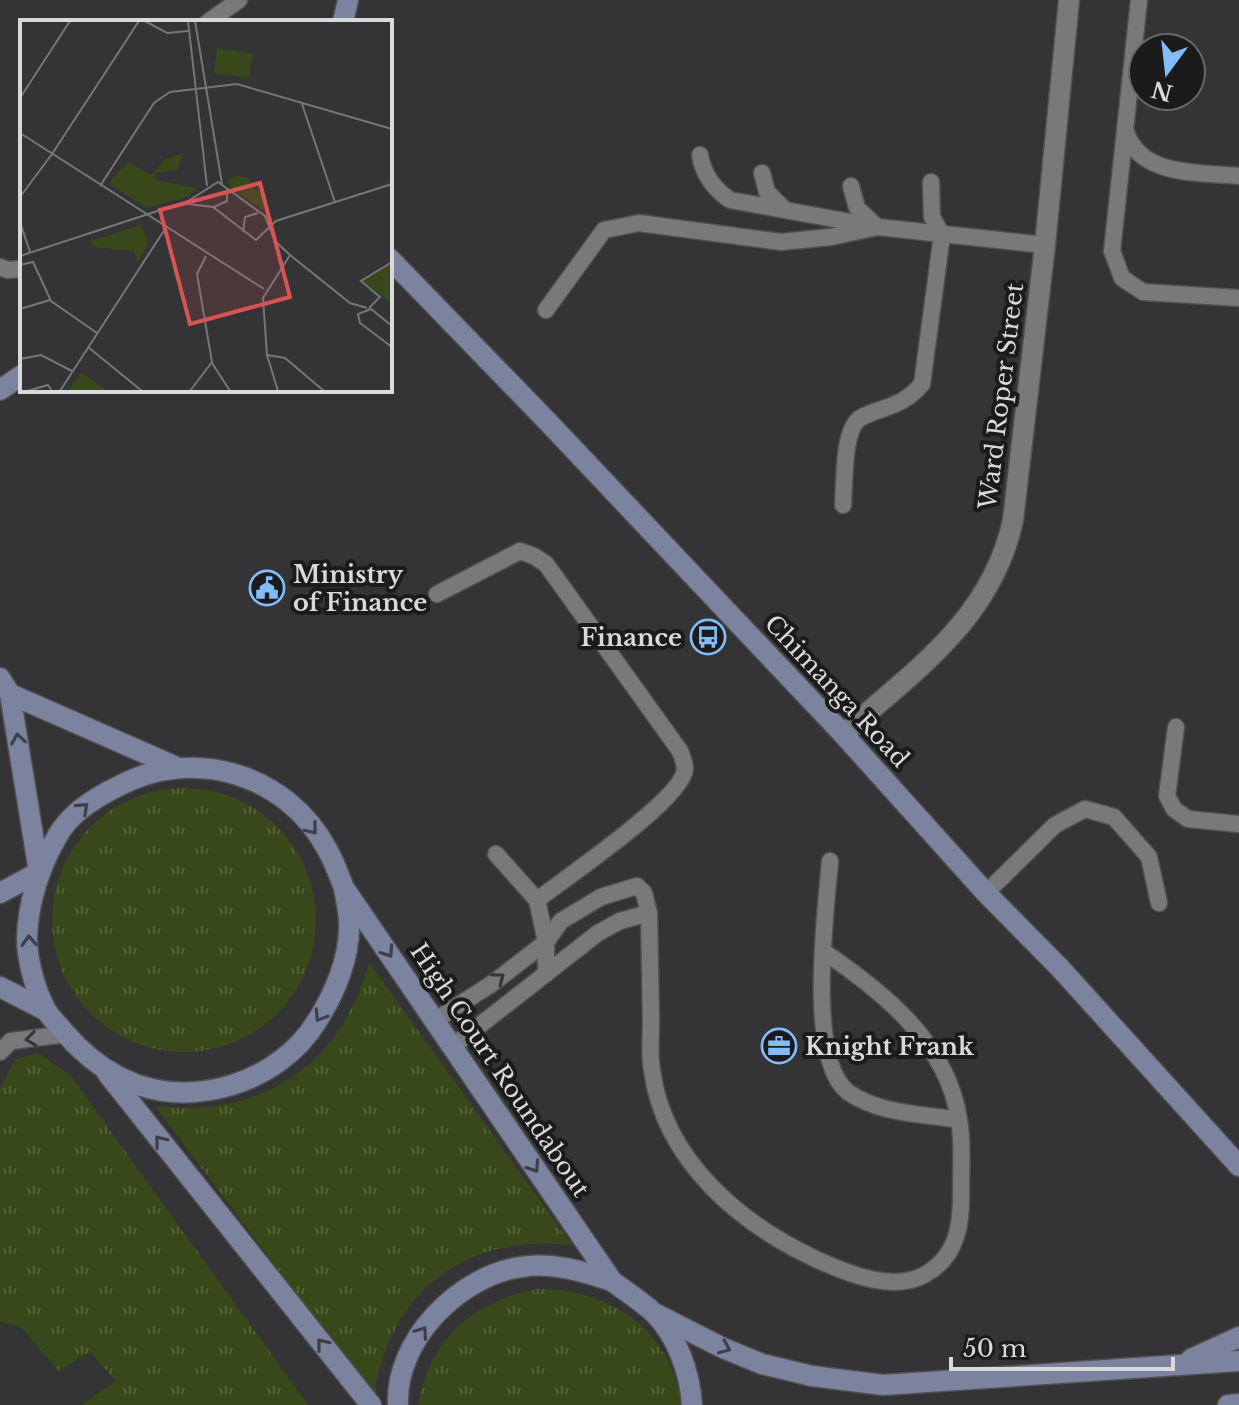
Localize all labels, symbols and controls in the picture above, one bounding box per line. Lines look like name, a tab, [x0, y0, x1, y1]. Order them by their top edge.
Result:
inset map	[20, 20, 392, 392]
north arrow	[1127, 32, 1207, 112]
text: N	[1148, 75, 1175, 107]
street label: Ward Roper Street	[973, 281, 1029, 512]
place label: Ministry of Finance	[293, 560, 427, 617]
public building icon: Ministry of Finance	[248, 569, 286, 607]
street label: Chimanga Road	[759, 609, 915, 773]
bus stop icon: Finance	[689, 618, 727, 656]
place label: Finance	[581, 623, 682, 652]
one-way arrow	[10, 733, 27, 746]
one-way arrow	[74, 804, 89, 818]
one-way arrow	[302, 820, 317, 834]
one-way arrow	[21, 934, 38, 947]
street label: High Court Roundabout	[404, 938, 596, 1202]
one-way arrow	[378, 944, 393, 958]
one-way arrow	[491, 973, 505, 987]
one-way arrow	[315, 1007, 330, 1022]
office icon: Knight Frank	[760, 1027, 798, 1065]
one-way arrow	[24, 1030, 37, 1047]
place label: Knight Frank	[805, 1032, 975, 1061]
one-way arrow	[156, 1135, 170, 1150]
one-way arrow	[524, 1159, 539, 1173]
scale bar	[951, 1321, 1173, 1371]
one-way arrow	[412, 1327, 427, 1341]
text: 50 m	[963, 1334, 1027, 1363]
one-way arrow	[318, 1338, 332, 1353]
one-way arrow	[716, 1338, 731, 1354]

